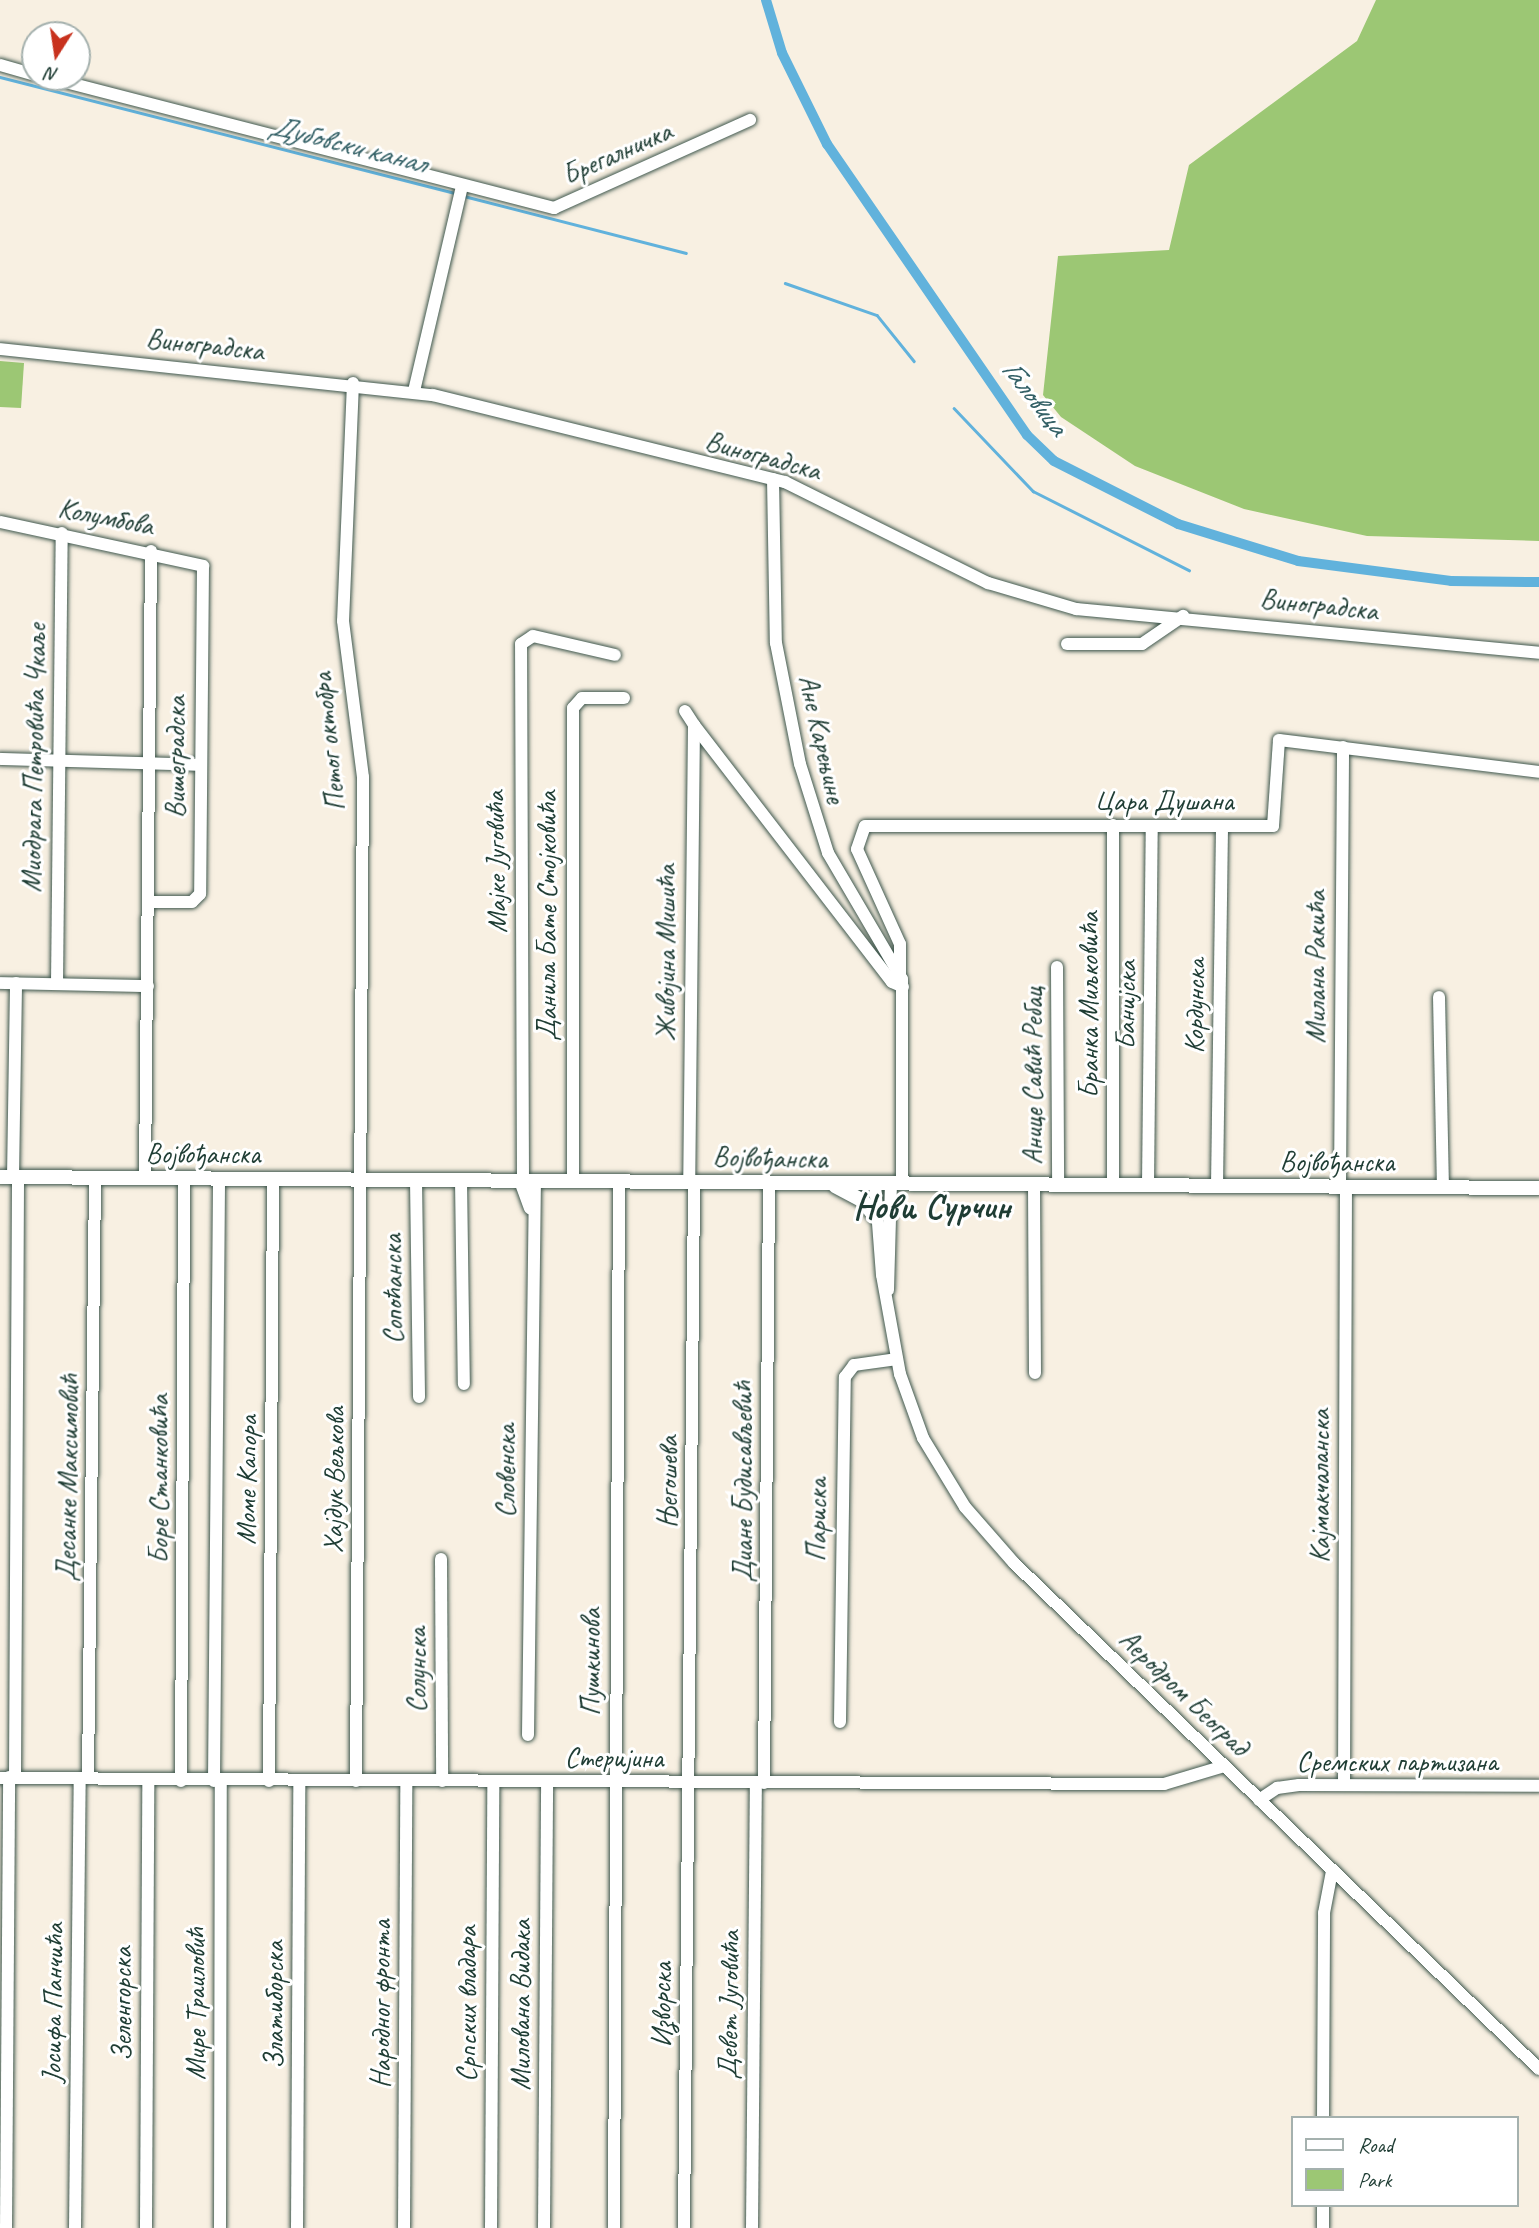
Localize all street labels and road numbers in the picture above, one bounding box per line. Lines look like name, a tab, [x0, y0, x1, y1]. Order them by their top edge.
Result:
street label: Брегалничка	[557, 114, 677, 192]
street label: Виноградска	[144, 322, 266, 368]
street label: Виноградска	[702, 424, 824, 488]
street label: Колумбова	[56, 491, 156, 543]
street label: Виноградска	[1258, 582, 1380, 628]
street label: Миодрага Петровића Чкаље	[15, 623, 53, 893]
street label: Петог октобра	[305, 670, 353, 814]
street label: Ане Карењине	[791, 672, 853, 806]
street label: Вишеградска	[159, 696, 193, 818]
street label: Цара Душана	[1094, 784, 1234, 818]
street label: Мајке Југовића	[478, 791, 514, 933]
street label: Данила Бате Стојковића	[530, 791, 564, 1041]
street label: Живојина Мишића	[649, 863, 683, 1043]
street label: Милана Ракића	[1299, 891, 1333, 1043]
street label: Бранка Миљковића	[1072, 912, 1106, 1098]
street label: Кордунска	[1177, 958, 1213, 1054]
street label: Банијска	[1108, 960, 1144, 1050]
street label: Анице Савић Ребац	[1016, 986, 1050, 1166]
street label: Војвођанска	[146, 1137, 260, 1171]
street label: Војвођанска	[712, 1140, 828, 1176]
street label: Војвођанска	[1280, 1145, 1394, 1179]
street label: Сопоћанска	[375, 1234, 411, 1344]
street label: Десанке Максимовић	[49, 1374, 87, 1582]
street label: Диане Будисављевић	[726, 1382, 760, 1582]
street label: Боре Станковића	[142, 1396, 176, 1562]
street label: Хајдук Вељкова	[316, 1407, 352, 1553]
street label: Кајмакчаланска	[1303, 1409, 1337, 1563]
street label: Моме Капора	[229, 1415, 265, 1545]
street label: Словенска	[489, 1424, 523, 1518]
street label: Његошева	[651, 1436, 685, 1528]
street label: Париска	[799, 1478, 835, 1562]
street label: Пушкинова	[574, 1608, 608, 1716]
street label: Аеродром Београд	[1112, 1623, 1256, 1763]
street label: Солунска	[400, 1627, 434, 1713]
street label: Стеријина	[565, 1741, 663, 1775]
street label: Сремских партизана	[1295, 1745, 1499, 1779]
street label: Народног фронта	[364, 1921, 398, 2087]
street label: Милована Видака	[504, 1921, 538, 2089]
street label: Јосифа Панчића	[35, 1922, 71, 2084]
street label: Српских владара	[450, 1927, 484, 2081]
street label: Мире Траиловић	[179, 1928, 213, 2080]
street label: Девет Југовића	[711, 1930, 747, 2080]
street label: Златиборска	[257, 1941, 291, 2069]
street label: Зеленгорска	[105, 1947, 139, 2061]
street label: Изворска	[645, 1962, 679, 2048]

